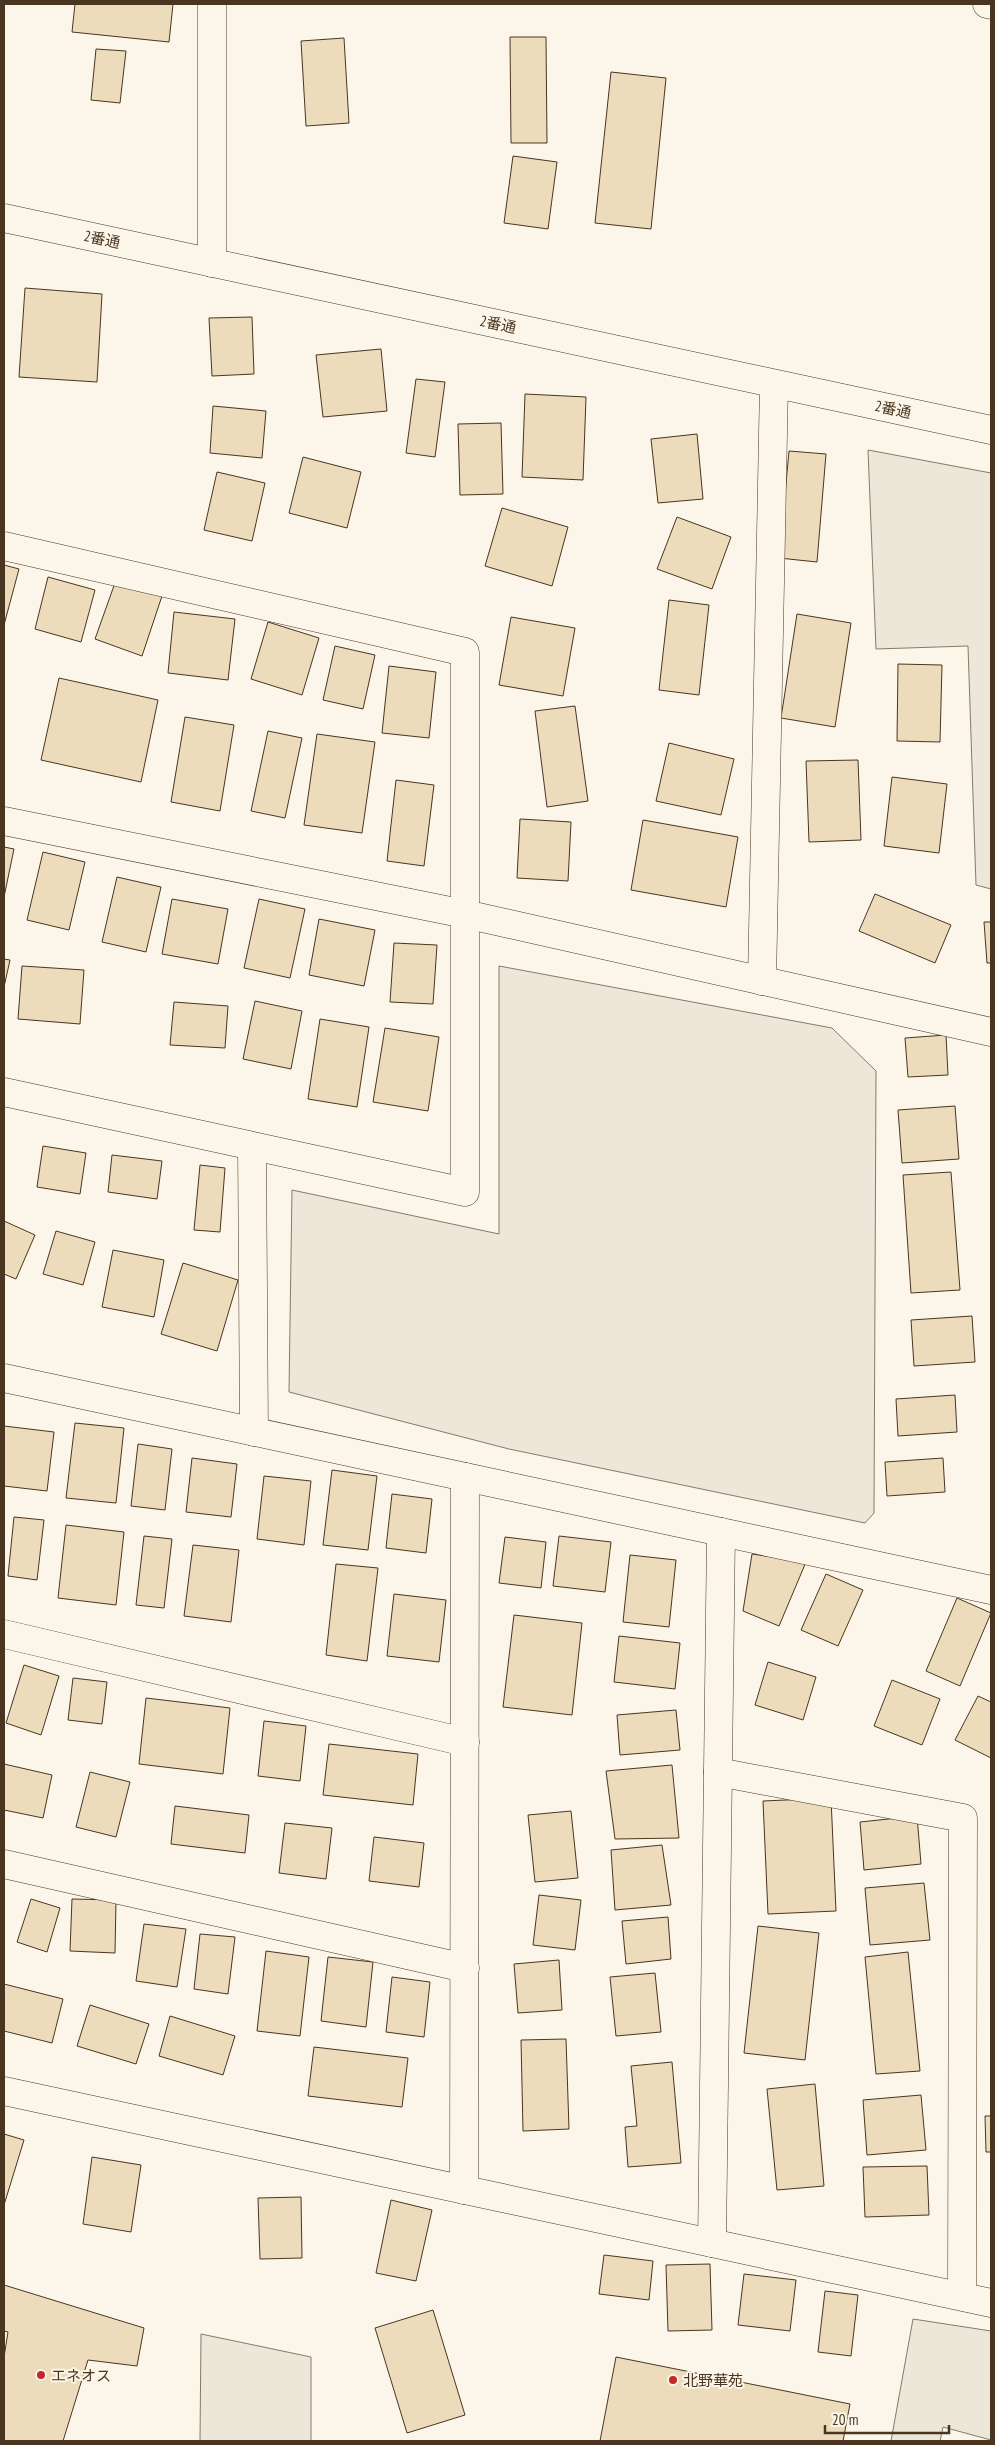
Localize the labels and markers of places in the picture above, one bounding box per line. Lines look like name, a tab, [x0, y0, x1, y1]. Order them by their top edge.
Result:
place label: エネオス	[51, 2366, 111, 2385]
marker: エネオス	[35, 2369, 47, 2381]
place label: 北野華苑	[683, 2371, 743, 2390]
marker: 北野華苑	[667, 2374, 679, 2386]

